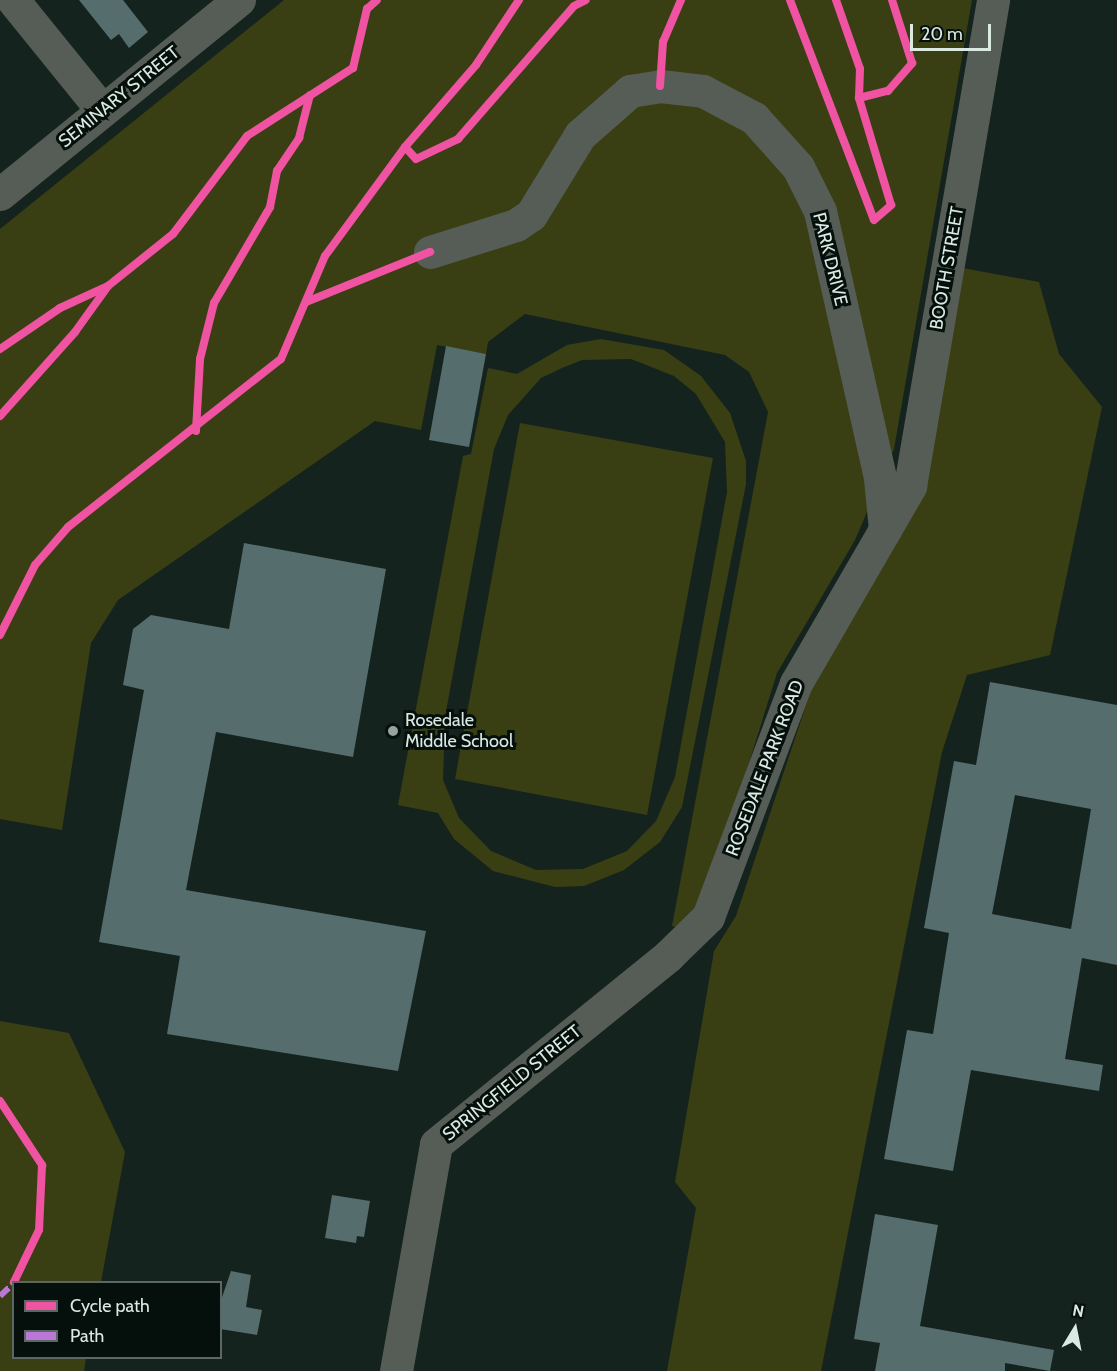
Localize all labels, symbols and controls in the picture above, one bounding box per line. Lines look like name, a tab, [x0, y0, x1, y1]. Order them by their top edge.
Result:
scale bar	[913, 12, 994, 50]
text: 20 m	[921, 23, 963, 45]
street label: SEMINARY STREET	[54, 42, 184, 152]
street label: BOOTH STREET	[926, 205, 968, 331]
street label: PARK DRIVE	[808, 210, 852, 308]
street label: ROSEDALE PARK ROAD	[721, 677, 809, 859]
place label: Rosedale Middle School	[405, 710, 513, 752]
marker: Rosedale Middle School	[386, 724, 400, 738]
street label: SPRINGFIELD STREET	[439, 1021, 585, 1145]
legend	[12, 1281, 222, 1359]
text: Cycle path	[70, 1295, 150, 1317]
north arrow	[1045, 1299, 1105, 1359]
text: N	[1071, 1300, 1085, 1321]
text: Path	[70, 1325, 104, 1347]

